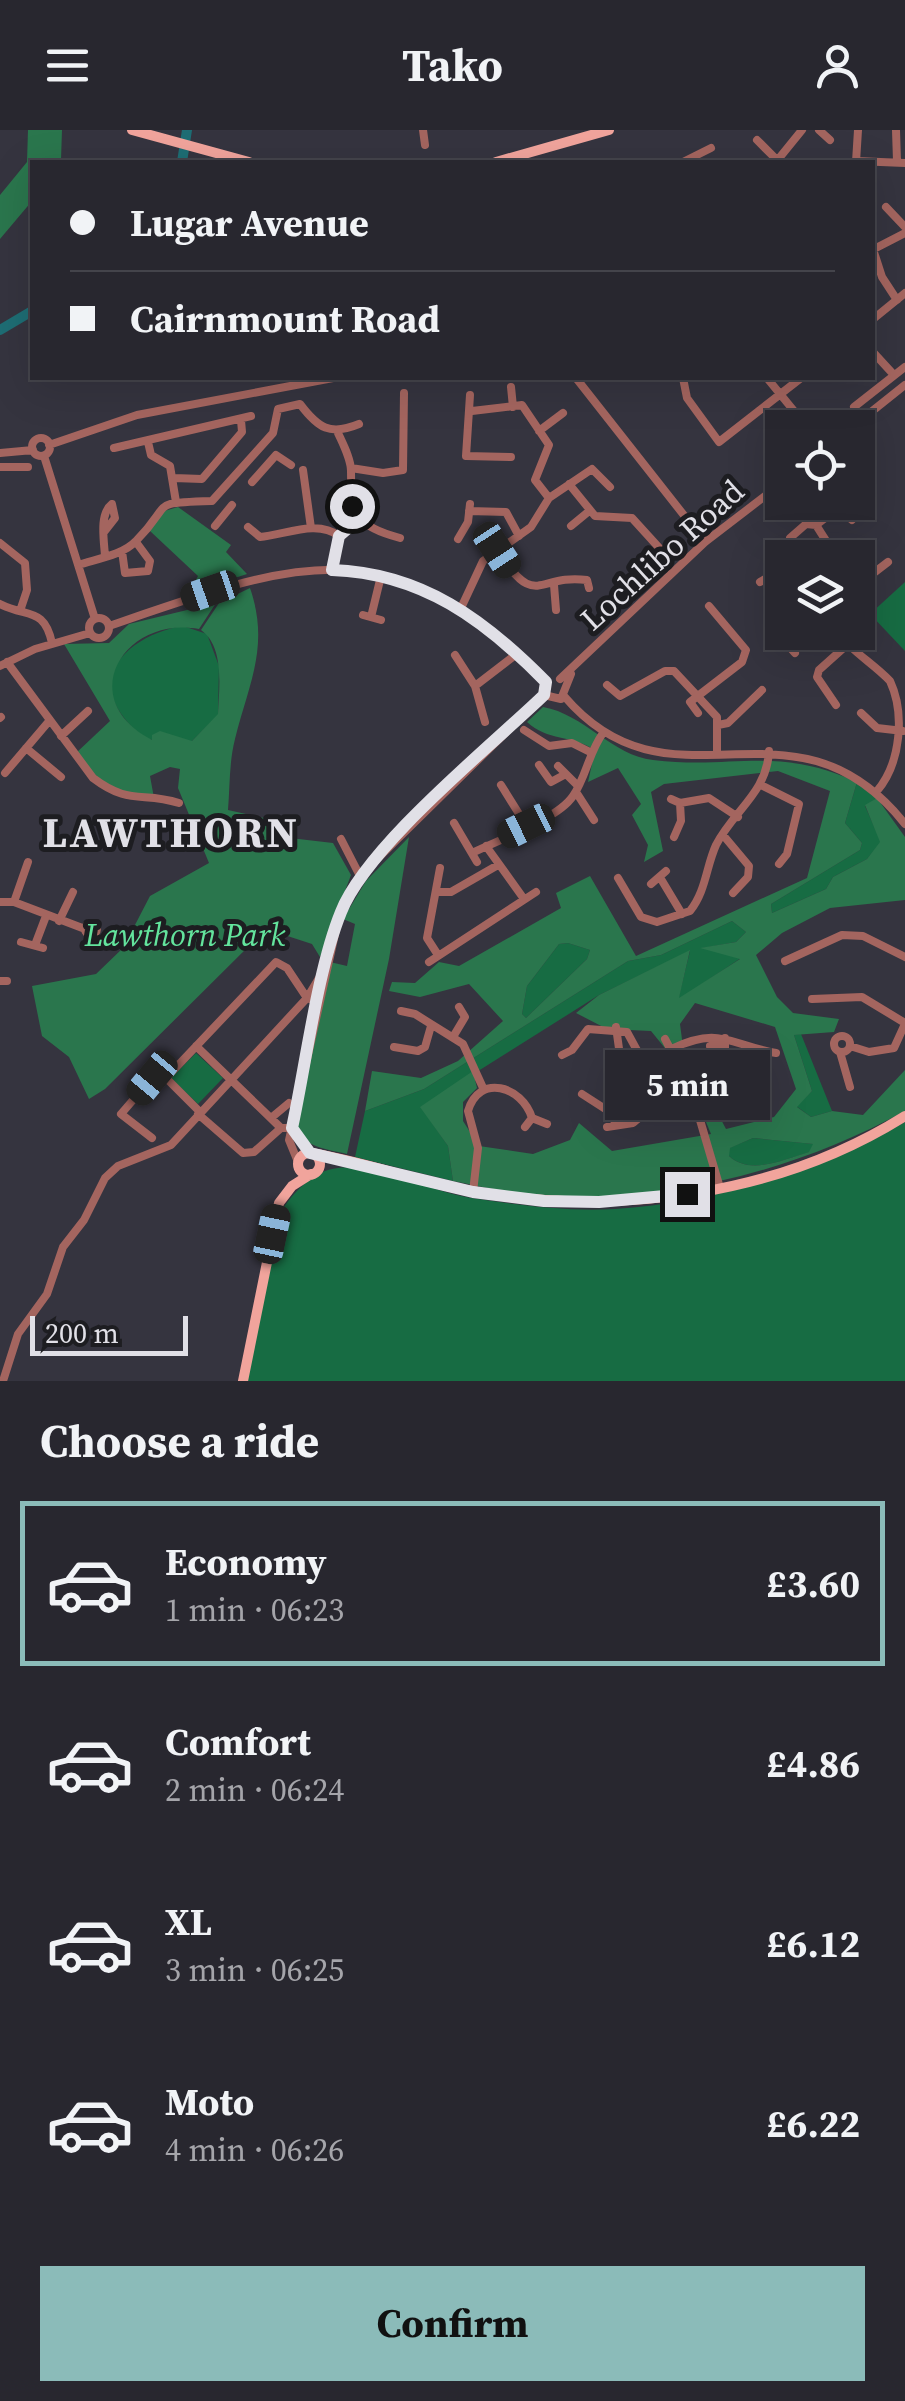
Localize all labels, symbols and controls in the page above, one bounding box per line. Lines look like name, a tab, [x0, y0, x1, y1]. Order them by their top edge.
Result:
text: Tako	[402, 34, 503, 96]
icon: menu	[40, 38, 95, 93]
icon: person	[810, 38, 865, 93]
text: Lugar Avenue	[130, 197, 369, 249]
text: Cairnmount Road	[130, 293, 440, 345]
map controls	[765, 410, 875, 650]
button: locate	[765, 410, 875, 520]
street label: Lochlibo Road	[571, 470, 753, 640]
route start	[330, 484, 375, 529]
car	[468, 517, 526, 583]
button: layers	[765, 540, 875, 650]
car	[177, 567, 243, 615]
car	[492, 799, 560, 853]
district label: LAWTHORN	[43, 803, 299, 861]
park label: Lawthorn Park	[84, 913, 286, 957]
car	[121, 1045, 183, 1111]
callout: 5 min	[604, 1049, 770, 1119]
text: 5 min	[646, 1063, 729, 1107]
route end	[665, 1172, 710, 1217]
car	[251, 1202, 293, 1266]
scale bar	[30, 1311, 188, 1356]
text: 200 m	[45, 1314, 119, 1352]
text: Choose a ride	[40, 1410, 319, 1472]
text: Economy	[165, 1536, 327, 1588]
icon: car	[45, 1539, 135, 1629]
text: £3.60	[766, 1558, 860, 1610]
text: 1 min · 06:23	[165, 1588, 344, 1632]
text: Comfort	[165, 1716, 311, 1768]
icon: car	[45, 1719, 135, 1809]
text: £4.86	[766, 1738, 860, 1790]
text: 2 min · 06:24	[165, 1768, 344, 1812]
text: XL	[165, 1896, 212, 1948]
icon: car	[45, 1899, 135, 1989]
text: £6.12	[766, 1918, 860, 1970]
text: 3 min · 06:25	[165, 1948, 344, 1992]
text: Moto	[165, 2076, 254, 2128]
icon: car	[45, 2079, 135, 2169]
text: £6.22	[766, 2098, 860, 2150]
text: 4 min · 06:26	[165, 2128, 344, 2172]
button: Confirm	[40, 2266, 865, 2381]

